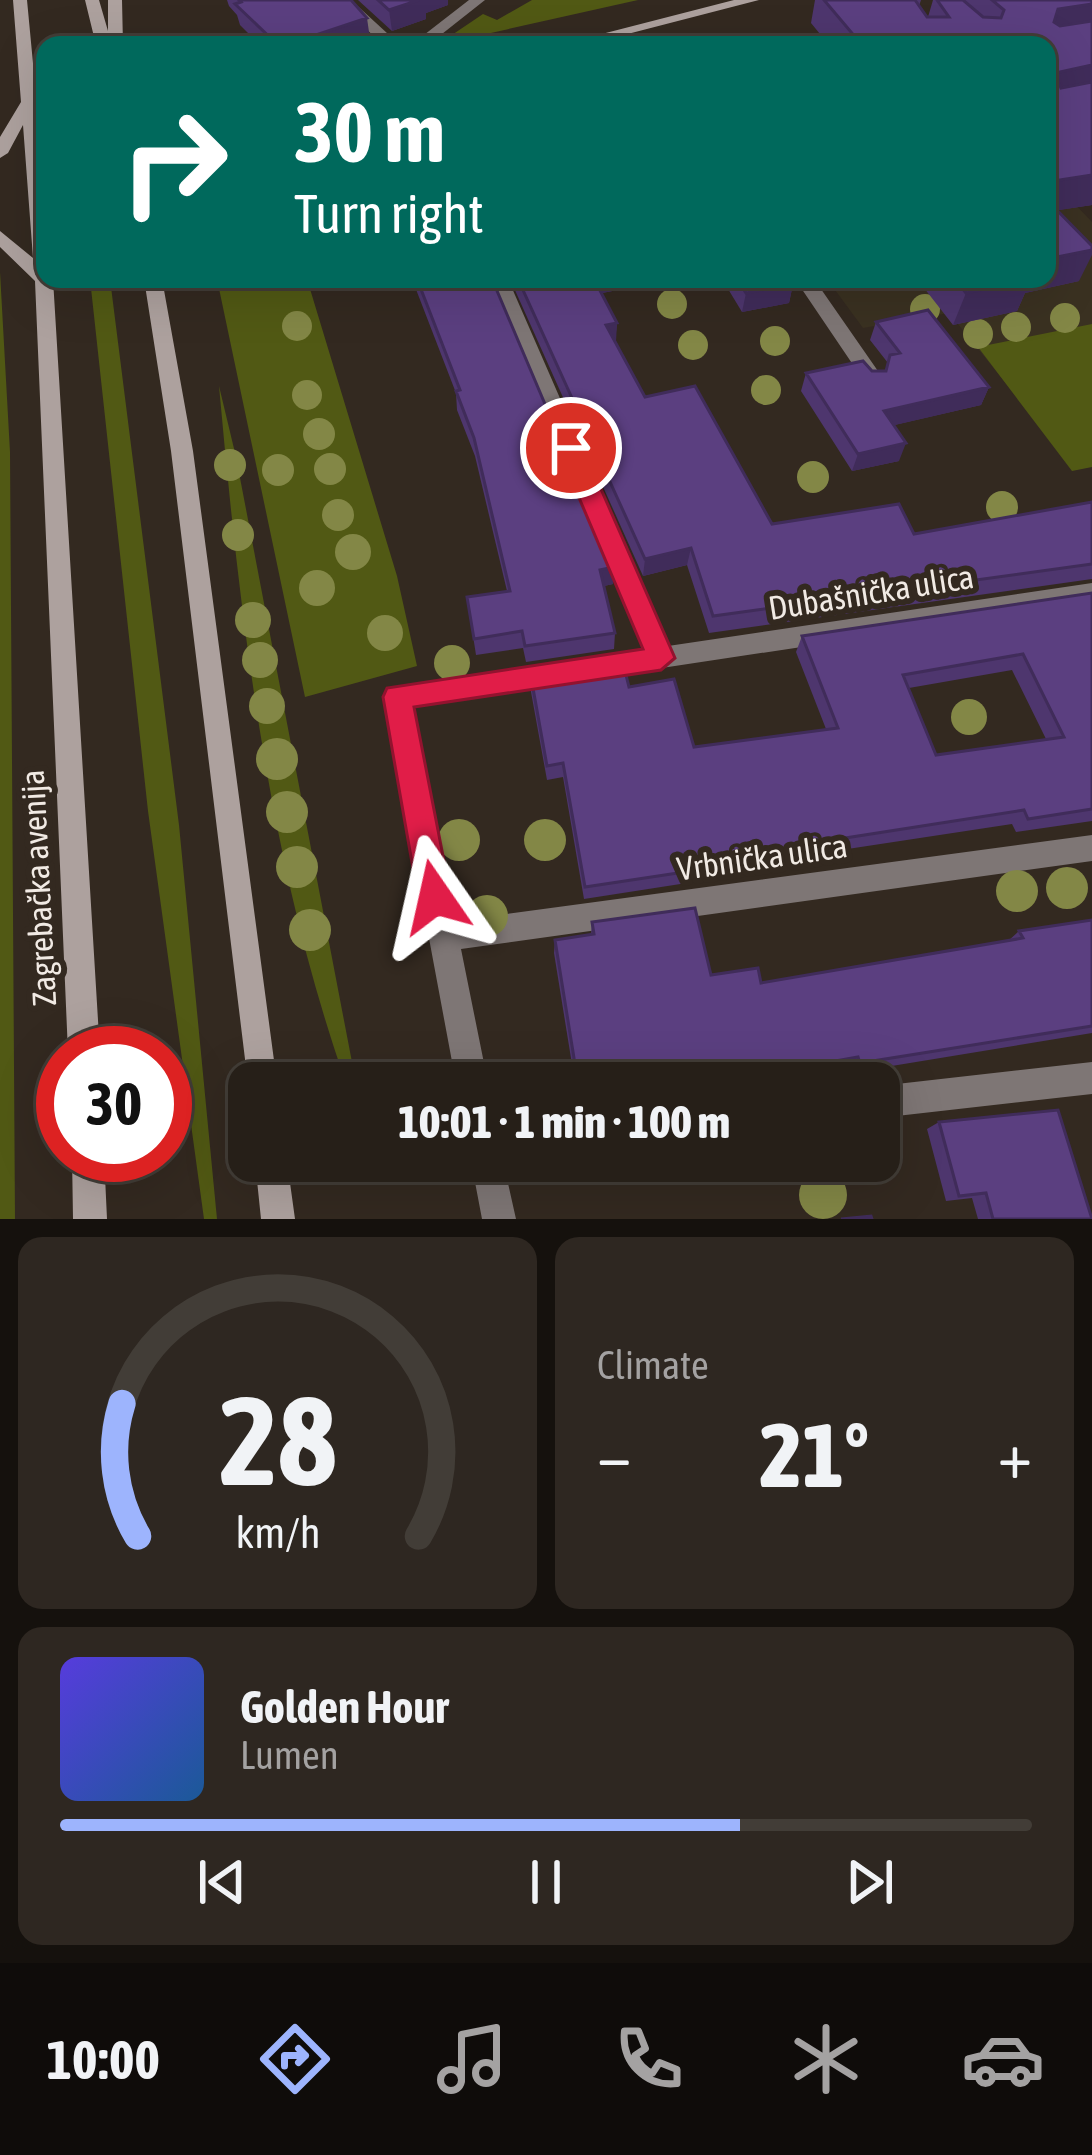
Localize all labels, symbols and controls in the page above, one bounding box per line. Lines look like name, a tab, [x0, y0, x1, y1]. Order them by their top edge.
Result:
icon: right	[96, 84, 252, 240]
text: 30 m	[294, 84, 445, 180]
text: Turn right	[294, 183, 484, 244]
pin	[520, 397, 622, 499]
icon: arrive	[538, 415, 604, 481]
street label: Dubašnička ulica	[766, 557, 976, 627]
street label: Zagrebačka avenija	[13, 769, 63, 1007]
street label: Vrbnička ulica	[674, 826, 850, 888]
position arrow	[372, 834, 498, 960]
speed limit sign: 30	[36, 1026, 192, 1182]
text: 10:01 · 1 min · 100 m	[398, 1096, 730, 1148]
text: Climate	[597, 1343, 709, 1387]
text: 28	[219, 1368, 336, 1511]
text: 21°	[760, 1403, 869, 1506]
text: −	[597, 1416, 631, 1492]
text: +	[998, 1416, 1032, 1492]
text: km/h	[235, 1508, 320, 1557]
text: Golden Hour	[240, 1681, 449, 1733]
text: Lumen	[240, 1733, 339, 1777]
icon: previous	[189, 1849, 255, 1915]
icon: pause	[513, 1849, 579, 1915]
icon: next	[837, 1849, 903, 1915]
icon: directions	[253, 2017, 337, 2101]
icon: music	[430, 2017, 514, 2101]
icon: phone	[607, 2017, 691, 2101]
icon: climate	[784, 2017, 868, 2101]
icon: car	[961, 2017, 1045, 2101]
text: 10:00	[47, 2029, 160, 2090]

